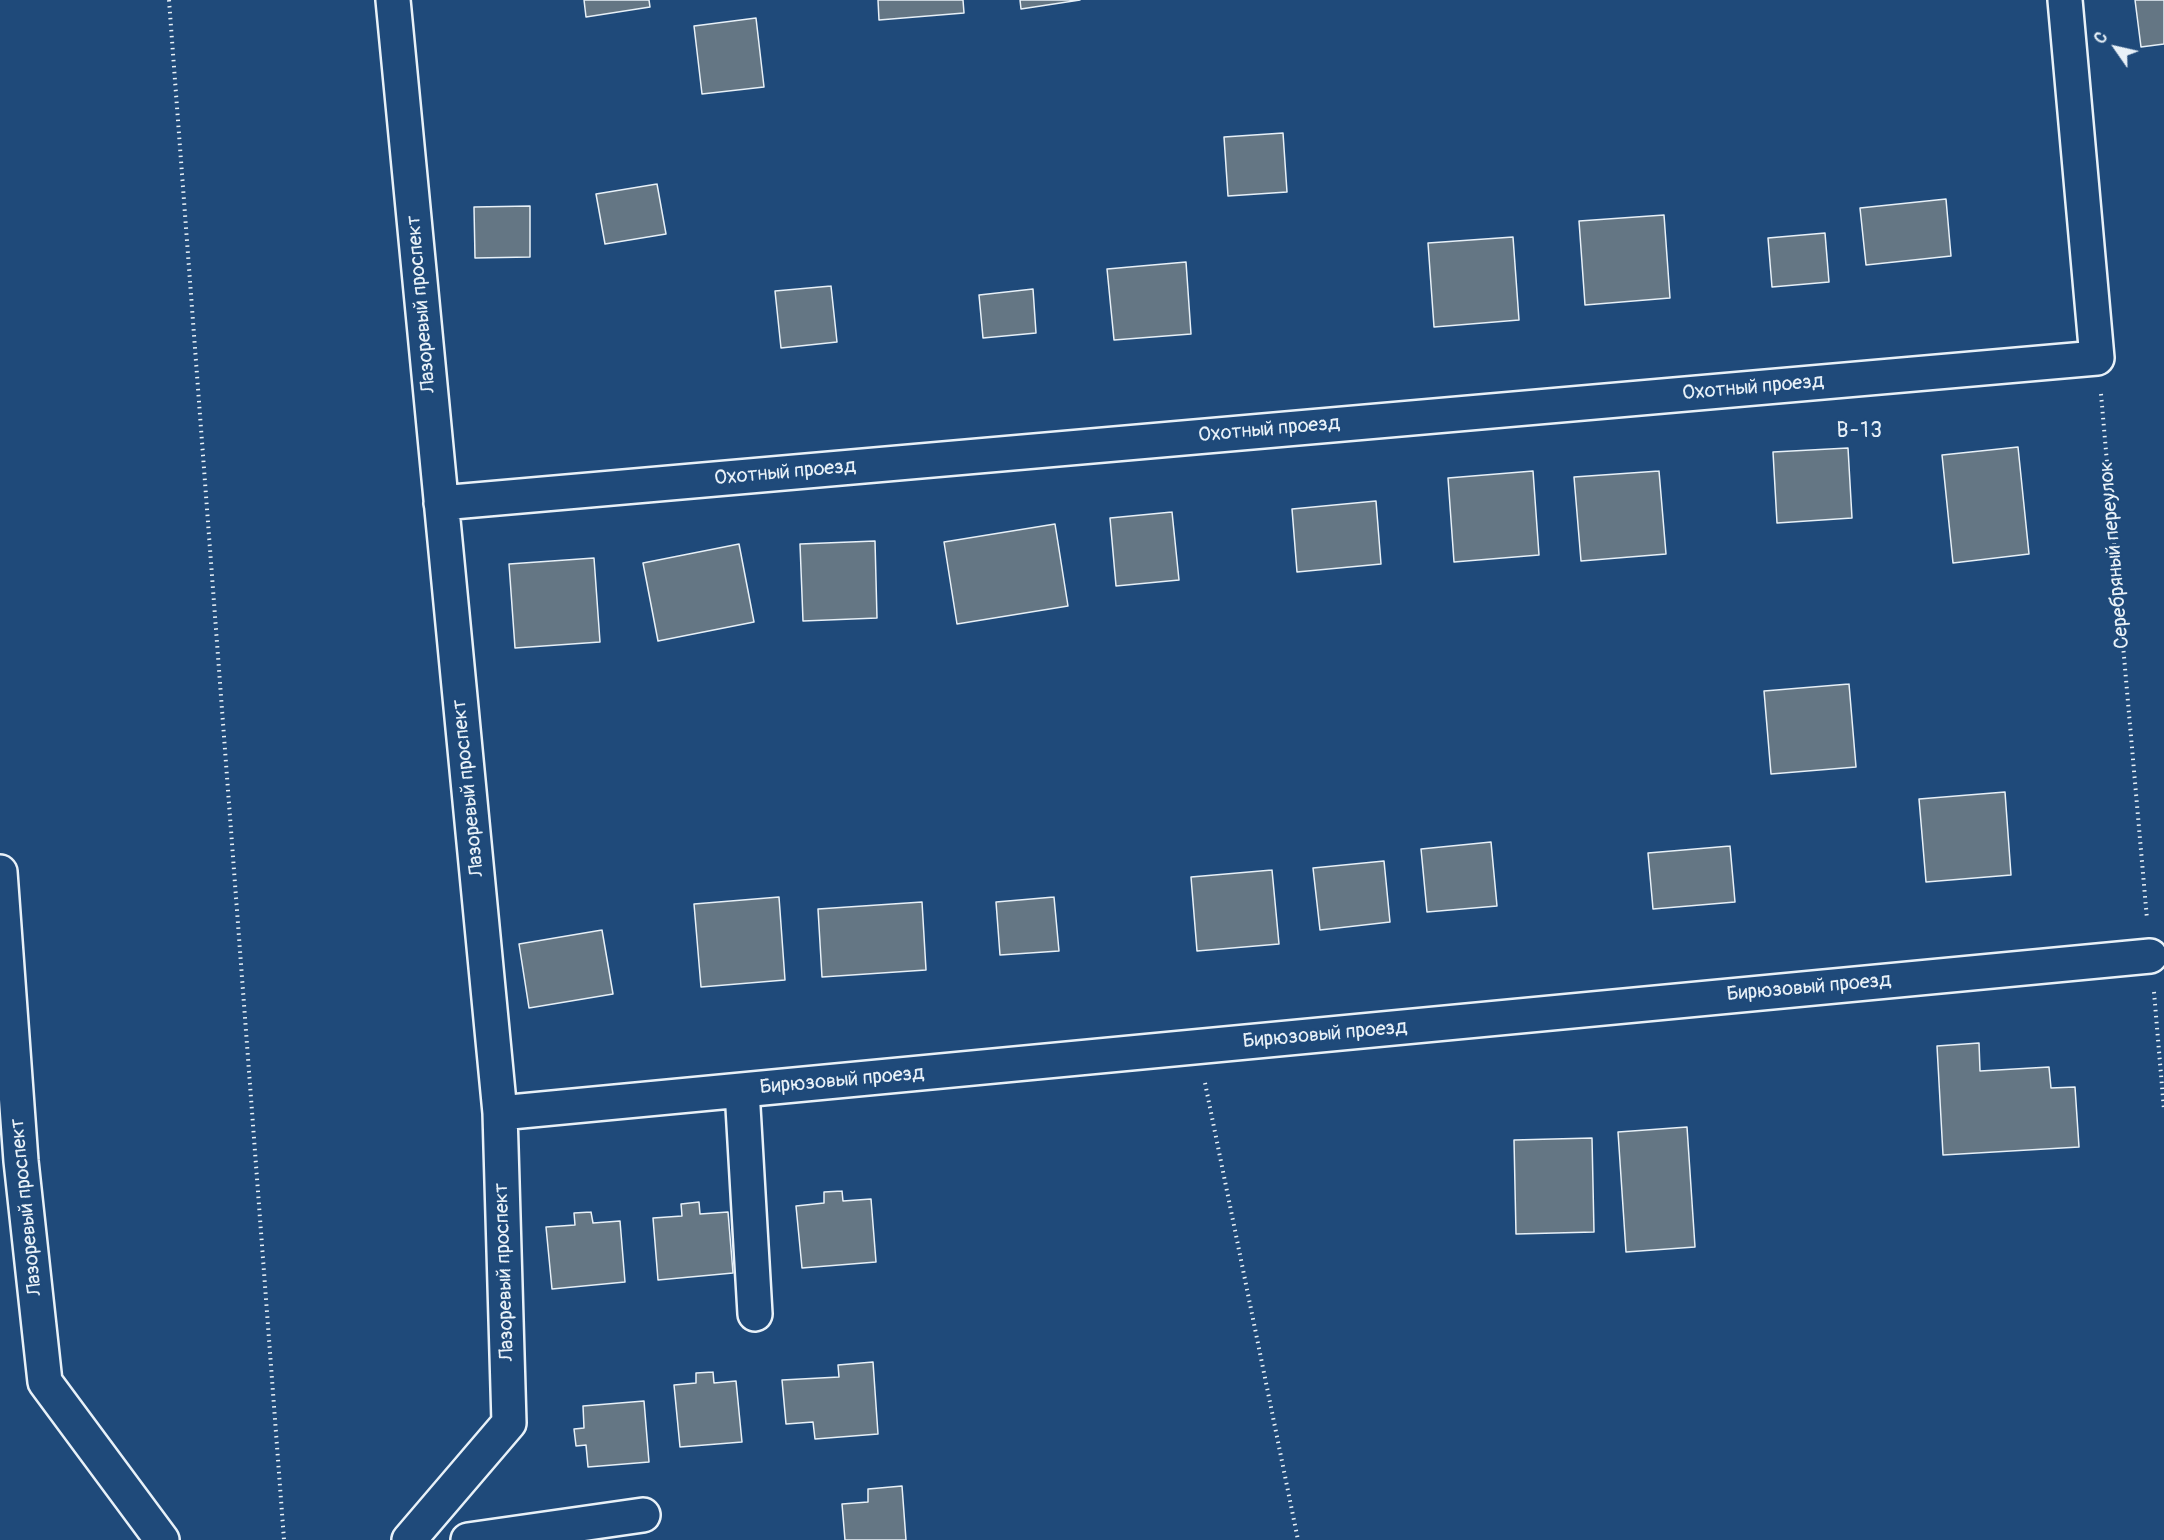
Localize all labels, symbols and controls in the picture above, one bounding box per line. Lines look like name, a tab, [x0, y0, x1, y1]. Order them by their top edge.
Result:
north arrow	[2086, 18, 2146, 78]
text: С	[2090, 28, 2112, 48]
street label: Лазоревый проспект	[402, 214, 442, 394]
street label: Охотный проезд	[1681, 370, 1825, 406]
street label: Охотный проезд	[1197, 412, 1341, 448]
district label: В-13	[1837, 419, 1883, 445]
street label: Охотный проезд	[713, 455, 857, 491]
street label: Серебряный переулок	[2095, 460, 2135, 650]
street label: Лазоревый проспект	[448, 698, 490, 878]
street label: Бирюзовый проезд	[1726, 969, 1892, 1007]
street label: Бирюзовый проезд	[1242, 1016, 1408, 1054]
street label: Бирюзовый проезд	[759, 1062, 925, 1100]
street label: Лазоревый проспект	[6, 1117, 48, 1297]
street label: Лазоревый проспект	[490, 1182, 520, 1362]

